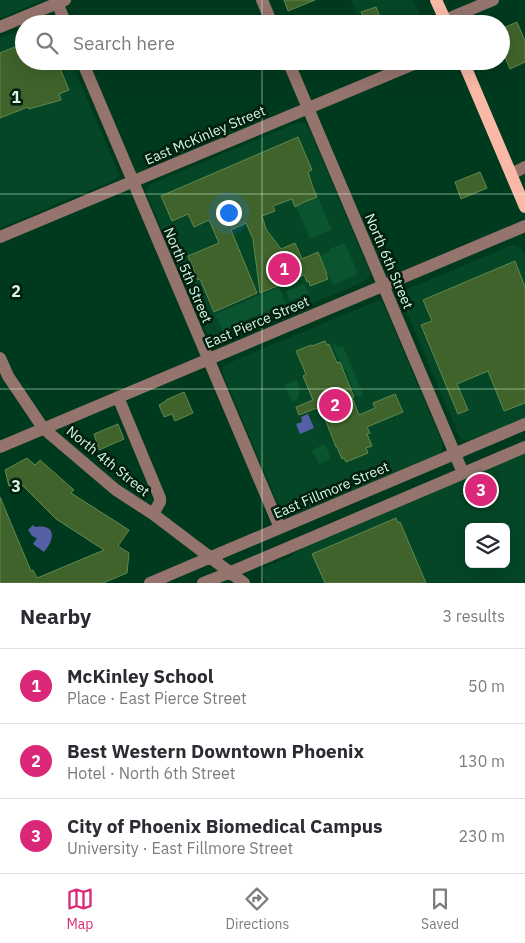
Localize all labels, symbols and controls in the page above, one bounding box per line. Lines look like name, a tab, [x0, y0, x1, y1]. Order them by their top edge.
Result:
search box	[15, 15, 510, 70]
icon: search	[33, 29, 61, 57]
text: Search here	[73, 31, 175, 55]
text: 1	[11, 87, 21, 107]
street label: East McKinley Street	[142, 101, 268, 169]
your location	[216, 200, 242, 226]
street label: North 6th Street	[361, 211, 417, 312]
street label: North 5th Street	[160, 225, 216, 326]
pin: 1	[268, 250, 300, 288]
text: 2	[11, 281, 21, 301]
street label: East Pierce Street	[202, 292, 312, 352]
pin: 2	[319, 386, 351, 424]
street label: North 4th Street	[63, 422, 153, 500]
street label: East Fillmore Street	[270, 457, 392, 523]
pin: 3	[465, 471, 497, 509]
text: 3	[11, 476, 21, 496]
map controls	[465, 523, 510, 568]
button: layers	[465, 523, 510, 568]
text: Nearby	[20, 602, 91, 630]
text: 3 results	[442, 606, 505, 626]
text: McKinley School	[67, 664, 214, 688]
text: 1	[31, 676, 41, 696]
text: 50 m	[468, 676, 505, 696]
text: Place · East Pierce Street	[67, 688, 247, 708]
text: Best Western Downtown Phoenix	[67, 739, 364, 763]
text: 2	[31, 751, 41, 771]
text: 130 m	[458, 751, 505, 771]
text: Hotel · North 6th Street	[67, 763, 235, 783]
text: City of Phoenix Biomedical Campus	[67, 814, 383, 838]
text: 3	[31, 826, 41, 846]
text: 230 m	[458, 826, 505, 846]
text: University · East Fillmore Street	[67, 838, 293, 858]
tab: Map	[66, 885, 94, 933]
tab: Directions	[226, 885, 289, 933]
tab: Saved	[421, 885, 459, 933]

